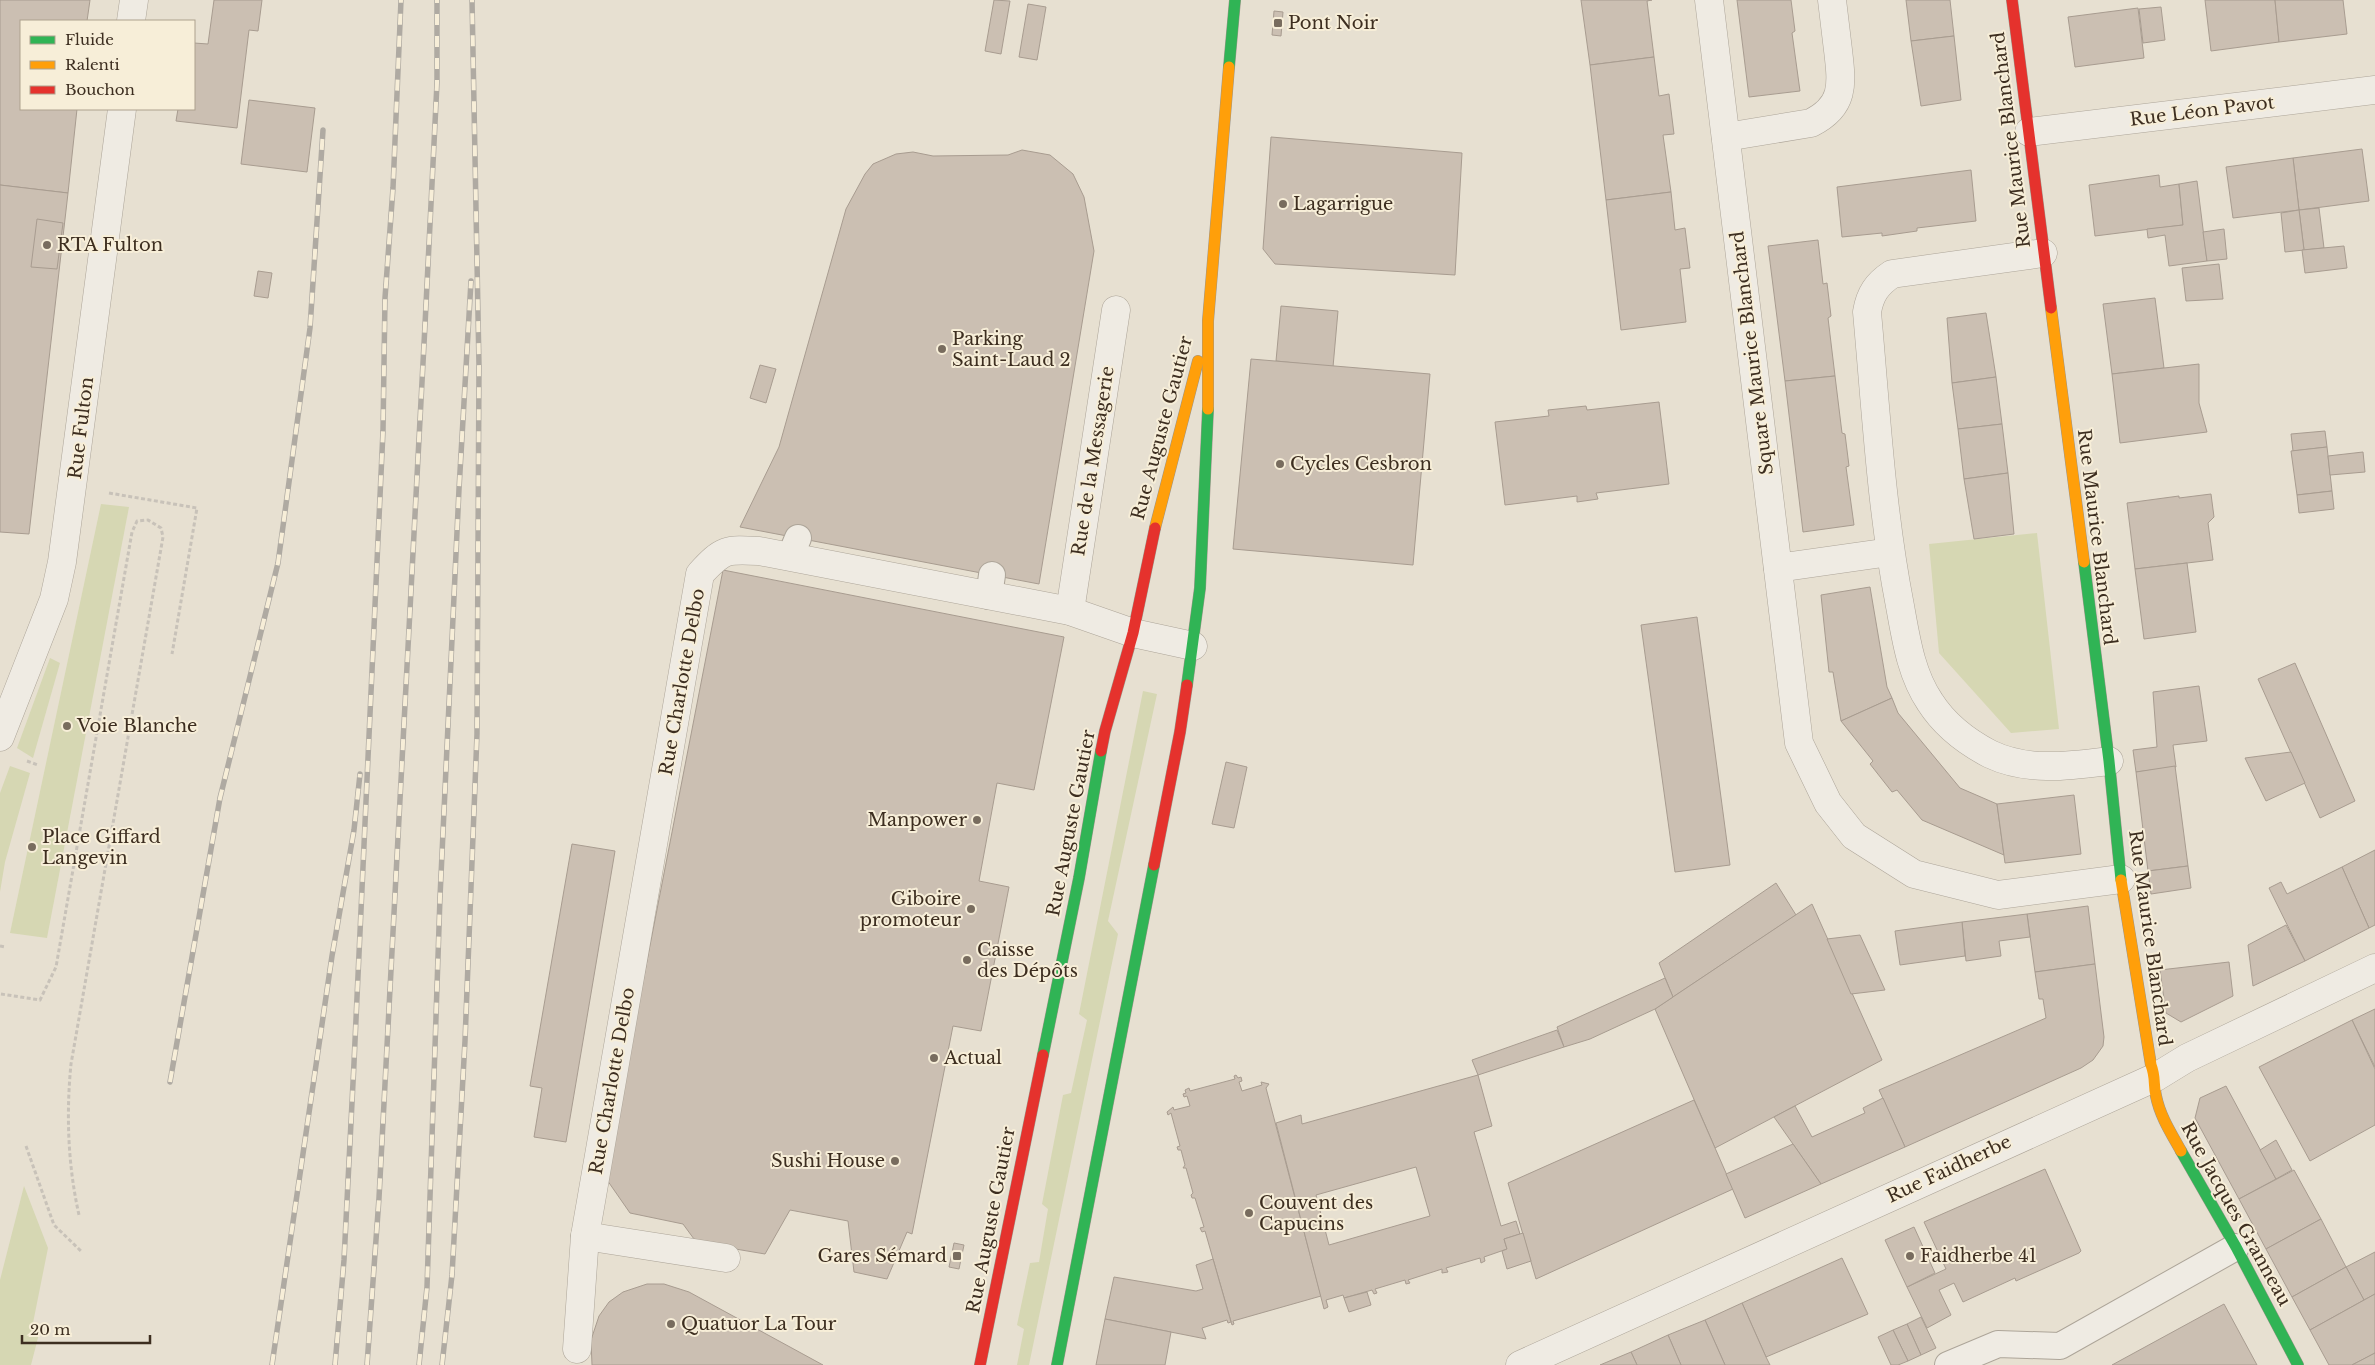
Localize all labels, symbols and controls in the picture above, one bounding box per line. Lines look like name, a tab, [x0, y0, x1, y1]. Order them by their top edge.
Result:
place label: Pont Noir	[1288, 12, 1379, 34]
marker: Pont Noir	[1272, 17, 1284, 29]
legend	[20, 20, 195, 110]
text: Fluide	[65, 30, 114, 49]
street label: Rue Maurice Blanchard	[1987, 31, 2035, 249]
text: Ralenti	[65, 55, 120, 74]
text: Bouchon	[65, 80, 135, 99]
street label: Rue Léon Pavot	[2129, 91, 2276, 131]
place label: Lagarrigue	[1293, 193, 1393, 215]
marker: Lagarrigue	[1277, 198, 1289, 210]
street label: Square Maurice Blanchard	[1726, 230, 1778, 476]
place label: RTA Fulton	[57, 234, 163, 256]
marker: RTA Fulton	[41, 239, 53, 251]
place label: Parking Saint-Laud 2	[952, 328, 1071, 371]
street label: Rue Auguste Gautier	[1127, 333, 1197, 522]
marker: Parking Saint-Laud 2	[936, 343, 948, 355]
street label: Rue de la Messagerie	[1067, 364, 1119, 558]
street label: Rue Fulton	[64, 376, 98, 480]
street label: Rue Maurice Blanchard	[2073, 428, 2121, 646]
place label: Cycles Cesbron	[1290, 453, 1432, 475]
marker: Cycles Cesbron	[1274, 458, 1286, 470]
street label: Rue Charlotte Delbo	[655, 587, 709, 777]
place label: Voie Blanche	[76, 715, 197, 737]
marker: Voie Blanche	[61, 720, 73, 732]
street label: Rue Auguste Gautier	[1042, 727, 1100, 918]
place label: Manpower	[867, 809, 967, 831]
marker: Manpower	[971, 814, 983, 826]
place label: Place Giffard Langevin	[42, 826, 161, 869]
street label: Rue Maurice Blanchard	[2124, 829, 2176, 1047]
marker: Place Giffard Langevin	[26, 841, 38, 853]
place label: Giboire promoteur	[860, 888, 961, 931]
marker: Giboire promoteur	[965, 903, 977, 915]
place label: Caisse des Dépôts	[977, 939, 1078, 982]
marker: Caisse des Dépôts	[961, 954, 973, 966]
street label: Rue Charlotte Delbo	[585, 986, 639, 1176]
place label: Actual	[943, 1047, 1002, 1069]
marker: Actual	[928, 1052, 940, 1064]
street label: Rue Jacques Granneau	[2176, 1118, 2296, 1310]
street label: Rue Auguste Gautier	[962, 1124, 1020, 1315]
street label: Rue Faidherbe	[1883, 1131, 2015, 1207]
place label: Sushi House	[771, 1150, 885, 1172]
marker: Sushi House	[889, 1155, 901, 1167]
place label: Couvent des Capucins	[1259, 1192, 1373, 1235]
marker: Couvent des Capucins	[1243, 1207, 1255, 1219]
place label: Gares Sémard	[818, 1245, 947, 1267]
place label: Faidherbe 41	[1920, 1245, 2037, 1267]
marker: Gares Sémard	[951, 1250, 963, 1262]
marker: Faidherbe 41	[1904, 1250, 1916, 1262]
scale bar	[22, 1312, 150, 1344]
place label: Quatuor La Tour	[681, 1313, 837, 1335]
marker: Quatuor La Tour	[665, 1318, 677, 1330]
text: 20 m	[30, 1320, 70, 1339]

